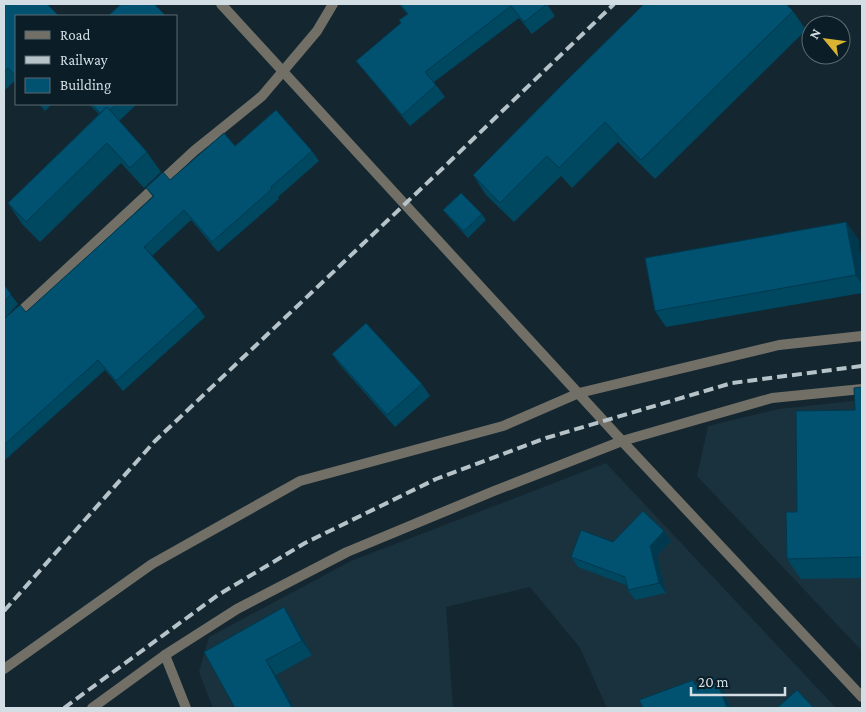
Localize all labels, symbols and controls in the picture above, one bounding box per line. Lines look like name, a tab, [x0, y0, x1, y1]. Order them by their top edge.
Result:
legend	[15, 15, 178, 105]
north arrow	[801, 15, 851, 65]
text: N	[805, 25, 824, 42]
text: Road	[60, 27, 91, 43]
text: Railway	[60, 52, 108, 69]
text: Building	[60, 77, 111, 94]
scale bar	[691, 664, 785, 696]
text: 20 m	[698, 674, 729, 690]

